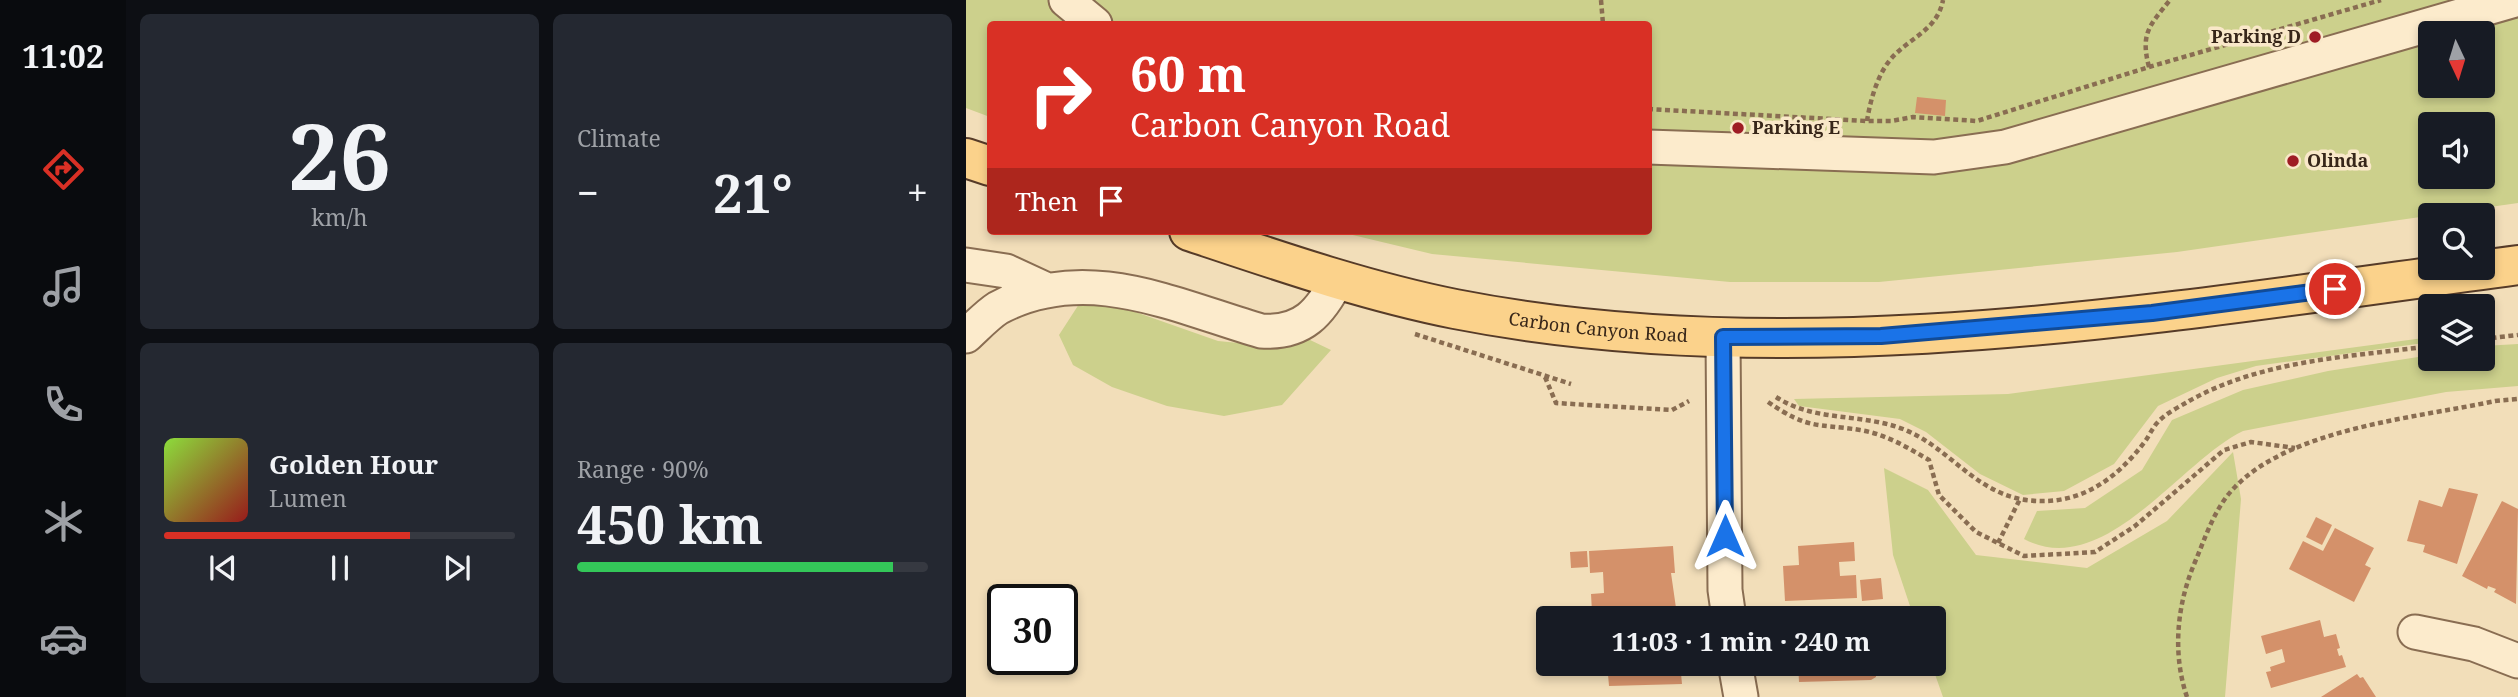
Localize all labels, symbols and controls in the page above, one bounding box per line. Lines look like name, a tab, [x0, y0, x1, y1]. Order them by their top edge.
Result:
north arrow	[2418, 21, 2496, 98]
map controls	[2418, 21, 2495, 371]
place label: Parking D	[2211, 24, 2301, 48]
marker: Parking D	[2307, 29, 2323, 45]
text: 11:02	[22, 34, 104, 77]
text: 60 m	[1130, 40, 1246, 106]
icon: right	[1015, 49, 1106, 140]
text: 26	[288, 93, 391, 217]
text: Carbon Canyon Road	[1130, 103, 1450, 146]
button: sound	[2418, 112, 2495, 189]
place label: Parking E	[1752, 115, 1840, 139]
marker: Parking E	[1730, 120, 1746, 136]
text: Climate	[577, 122, 661, 154]
icon: directions	[39, 145, 88, 194]
place label: Olinda	[2307, 148, 2369, 172]
marker: Olinda	[2285, 153, 2301, 169]
text: 21°	[713, 157, 793, 228]
text: −	[577, 166, 599, 218]
text: +	[907, 166, 928, 218]
icon: arrive	[1092, 182, 1130, 220]
text: Then	[1015, 183, 1078, 219]
text: km/h	[311, 201, 368, 233]
button: search	[2418, 203, 2495, 280]
pin	[2305, 259, 2365, 319]
icon: music	[39, 262, 88, 311]
icon: arrive	[2316, 270, 2354, 308]
button: layers	[2418, 294, 2495, 371]
street label: Carbon Canyon Road	[1507, 306, 1689, 347]
icon: phone	[39, 380, 88, 429]
text: Golden Hour	[269, 446, 438, 482]
text: Range · 90%	[577, 453, 709, 485]
text: Lumen	[269, 482, 347, 514]
text: 450 km	[577, 488, 763, 559]
icon: climate	[39, 497, 88, 546]
position arrow	[1688, 499, 1762, 573]
icon: previous	[204, 549, 242, 587]
icon: pause	[321, 549, 359, 587]
icon: next	[438, 549, 476, 587]
speed limit sign: 30	[987, 584, 1078, 675]
icon: car	[39, 614, 88, 663]
text: 11:03 · 1 min · 240 m	[1611, 623, 1871, 659]

